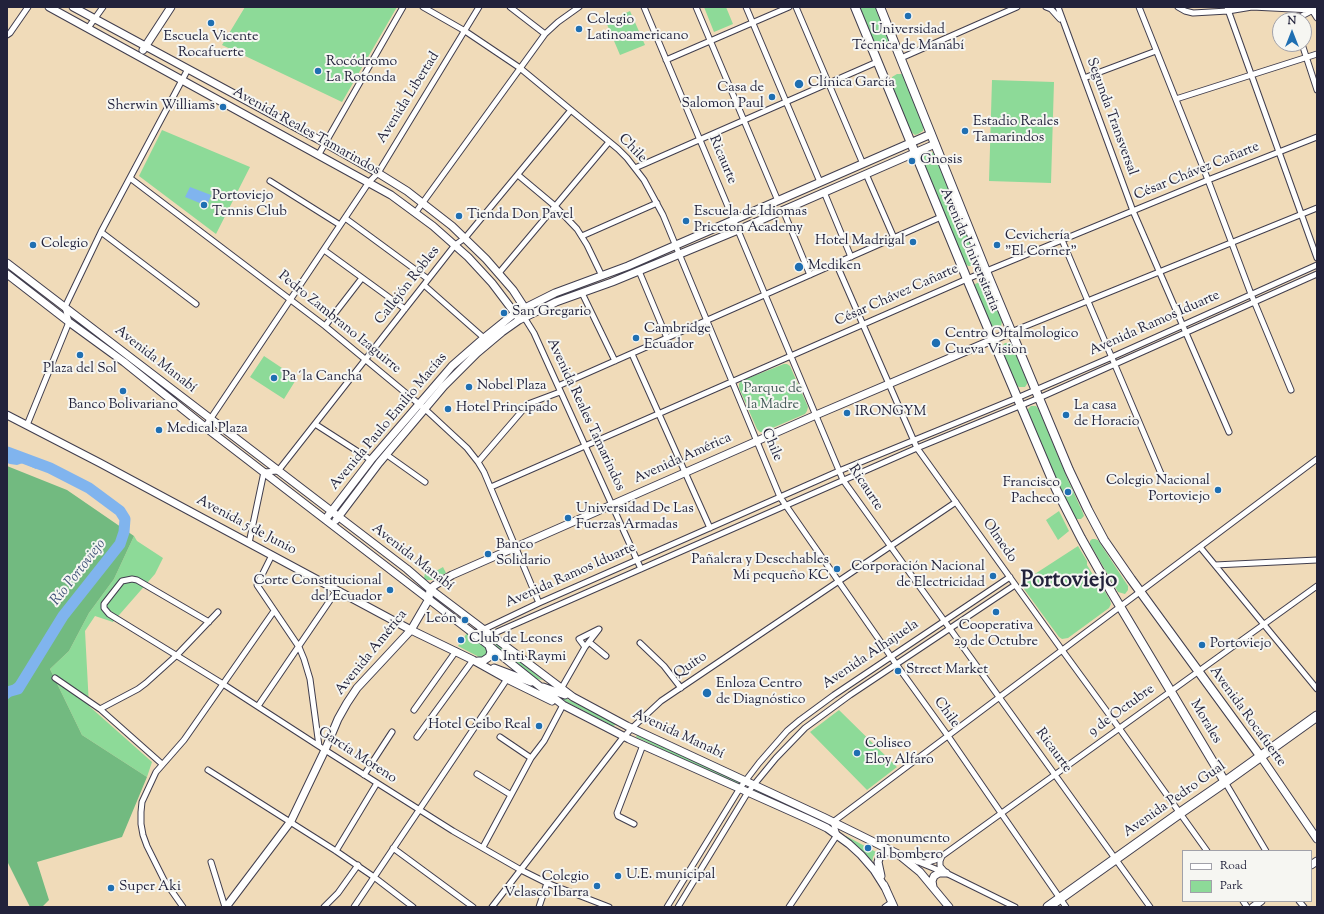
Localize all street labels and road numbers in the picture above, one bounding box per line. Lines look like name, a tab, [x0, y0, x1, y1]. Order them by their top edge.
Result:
street label: Avenida Libertad	[374, 49, 444, 147]
street label: Segunda Transversal	[1082, 56, 1140, 178]
street label: Avenida Reales Tamarindos	[229, 84, 383, 180]
street label: Chile	[614, 131, 650, 167]
street label: Ricaurte	[704, 133, 740, 187]
street label: César Chávez Cañarte	[1132, 139, 1262, 205]
street label: Avenida Universitaria	[935, 186, 1003, 314]
street label: Callejón Robles	[372, 243, 444, 329]
street label: César Chávez Cañarte	[833, 261, 961, 331]
street label: Pedro Zambrano Izaguirre	[274, 268, 404, 378]
street label: Avenida Ramos Iduarte	[1087, 288, 1223, 360]
street label: Avenida Manabí	[111, 323, 199, 397]
street label: Avenida Reales Tamarindos	[542, 336, 628, 494]
street label: Avenida Paulo Emilio Macías	[327, 350, 451, 494]
street label: Chile	[757, 426, 785, 464]
street label: Avenida América	[632, 430, 734, 488]
street label: Ricaurte	[844, 462, 886, 514]
street label: Avenida 5 de Junio	[193, 493, 299, 559]
street label: Olmedo	[978, 516, 1020, 566]
street label: Avenida Manabí	[368, 521, 456, 595]
street label: Avenida Ramos Iduarte	[503, 540, 639, 612]
street label: Avenida América	[332, 607, 412, 699]
street label: Avenida Alhajuela	[820, 617, 922, 693]
street label: Quito	[671, 649, 711, 683]
street label: Avenida Rocafuerte	[1205, 664, 1289, 770]
street label: 9 de Octubre	[1086, 681, 1158, 741]
street label: Chile	[929, 694, 963, 732]
street label: Morales	[1185, 697, 1225, 747]
street label: Avenida Manabí	[630, 706, 726, 764]
street label: García Moreno	[314, 724, 400, 788]
street label: Ricaurte	[1031, 725, 1075, 777]
street label: Avenida Pedro Gual	[1121, 758, 1229, 842]

